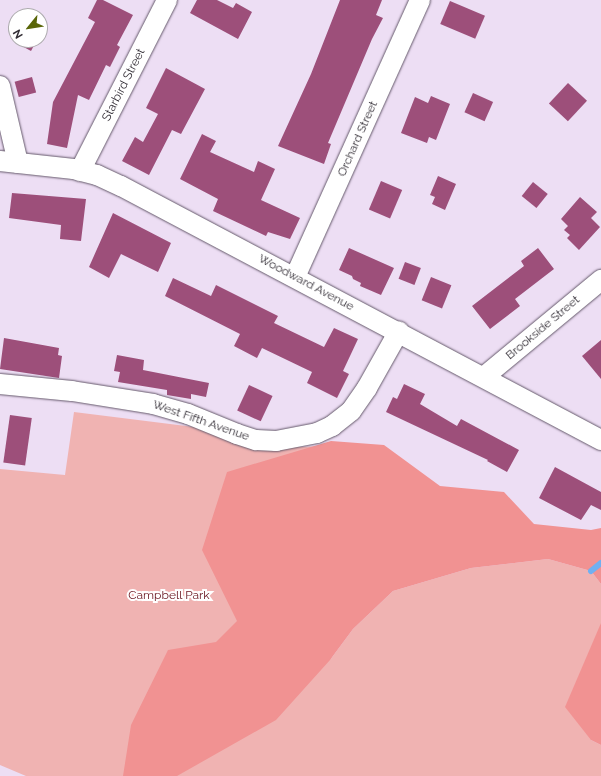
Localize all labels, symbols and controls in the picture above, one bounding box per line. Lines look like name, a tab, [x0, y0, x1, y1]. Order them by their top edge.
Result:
north arrow	[8, 8, 48, 48]
text: N	[10, 27, 26, 41]
street label: Starbird Street	[99, 46, 149, 124]
street label: Orchard Street	[335, 99, 381, 179]
street label: Woodward Avenue	[256, 252, 356, 314]
street label: Brookside Street	[503, 293, 583, 363]
street label: West Fifth Avenue	[151, 398, 251, 444]
park label: Campbell Park	[128, 589, 210, 603]

